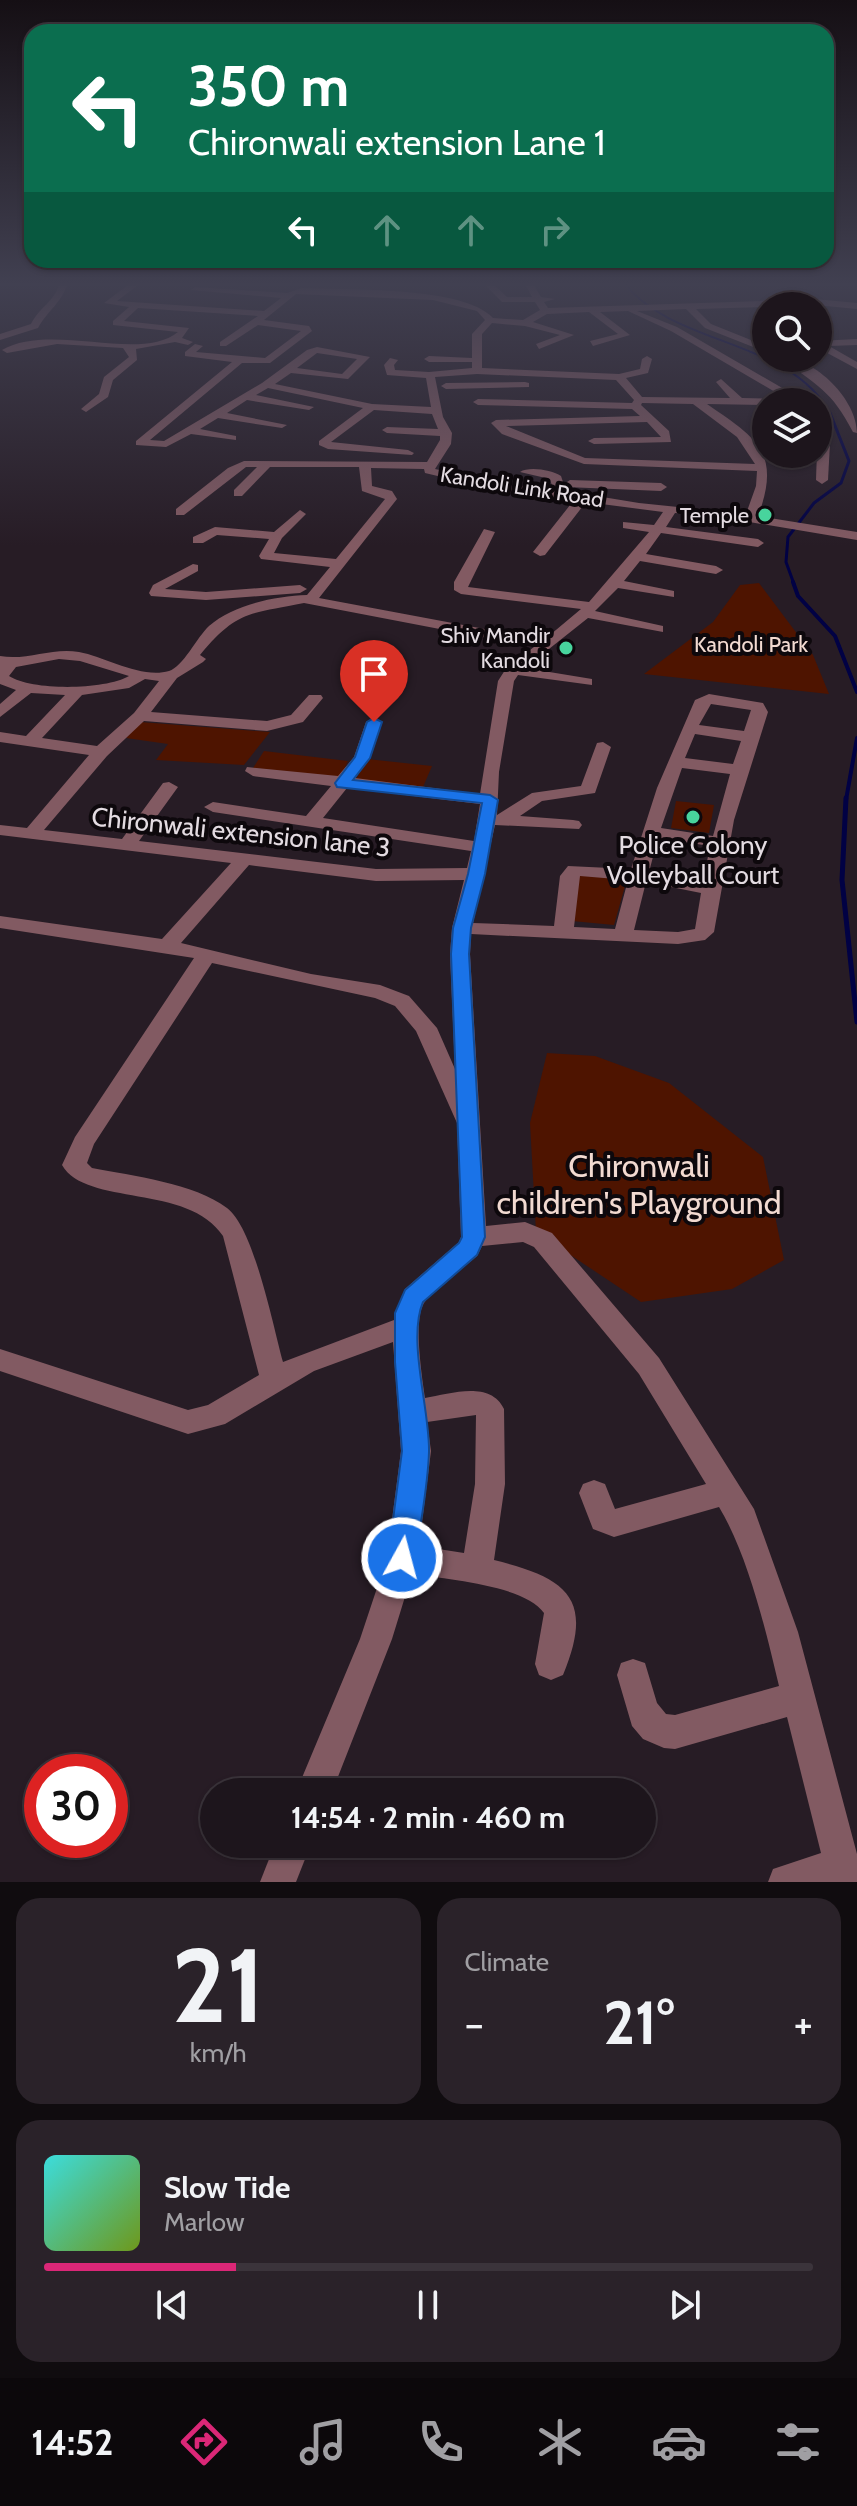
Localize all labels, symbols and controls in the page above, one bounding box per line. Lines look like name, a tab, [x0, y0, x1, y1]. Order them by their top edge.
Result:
text: 350 m	[188, 52, 349, 120]
icon: left	[56, 56, 160, 160]
text: Chironwali extension Lane 1	[188, 120, 605, 164]
icon: left	[281, 208, 325, 252]
icon: ahead	[365, 208, 409, 252]
icon: ahead	[449, 208, 493, 252]
icon: right	[533, 208, 577, 252]
map controls	[752, 292, 832, 468]
button: search	[752, 292, 832, 372]
button: layers	[752, 388, 832, 468]
street label: Kandoli Link Road	[438, 461, 606, 513]
place label: Temple	[680, 502, 749, 529]
marker: Temple	[756, 506, 774, 524]
place label: Shiv Mandir Kandoli	[441, 622, 550, 674]
park label: Kandoli Park	[694, 631, 808, 658]
marker: Shiv Mandir Kandoli	[557, 639, 575, 657]
pin	[340, 640, 408, 722]
icon: arrive	[352, 652, 396, 696]
street label: Chironwali extension lane 3	[90, 800, 392, 864]
marker: Police Colony Volleyball Court	[684, 808, 702, 826]
place label: Police Colony Volleyball Court	[607, 829, 780, 891]
park label: Chironwali children's Playground	[497, 1146, 781, 1222]
position arrow	[360, 1516, 444, 1600]
speed limit sign: 30	[24, 1754, 128, 1858]
text: 14:54 · 2 min · 460 m	[291, 1799, 565, 1836]
text: 21	[172, 1922, 265, 2048]
text: Climate	[465, 1946, 549, 1978]
text: 21°	[603, 1986, 674, 2059]
text: −	[465, 1997, 484, 2050]
text: +	[794, 1997, 813, 2050]
text: km/h	[190, 2037, 247, 2069]
text: Slow Tide	[164, 2169, 291, 2206]
text: Marlow	[164, 2206, 245, 2238]
icon: previous	[150, 2283, 194, 2327]
icon: pause	[406, 2283, 450, 2327]
icon: next	[663, 2283, 707, 2327]
icon: directions	[176, 2414, 232, 2470]
icon: music	[295, 2414, 351, 2470]
icon: phone	[413, 2414, 469, 2470]
icon: climate	[532, 2414, 588, 2470]
icon: car	[651, 2414, 707, 2470]
icon: filters	[770, 2414, 826, 2470]
text: 14:52	[31, 2420, 113, 2464]

